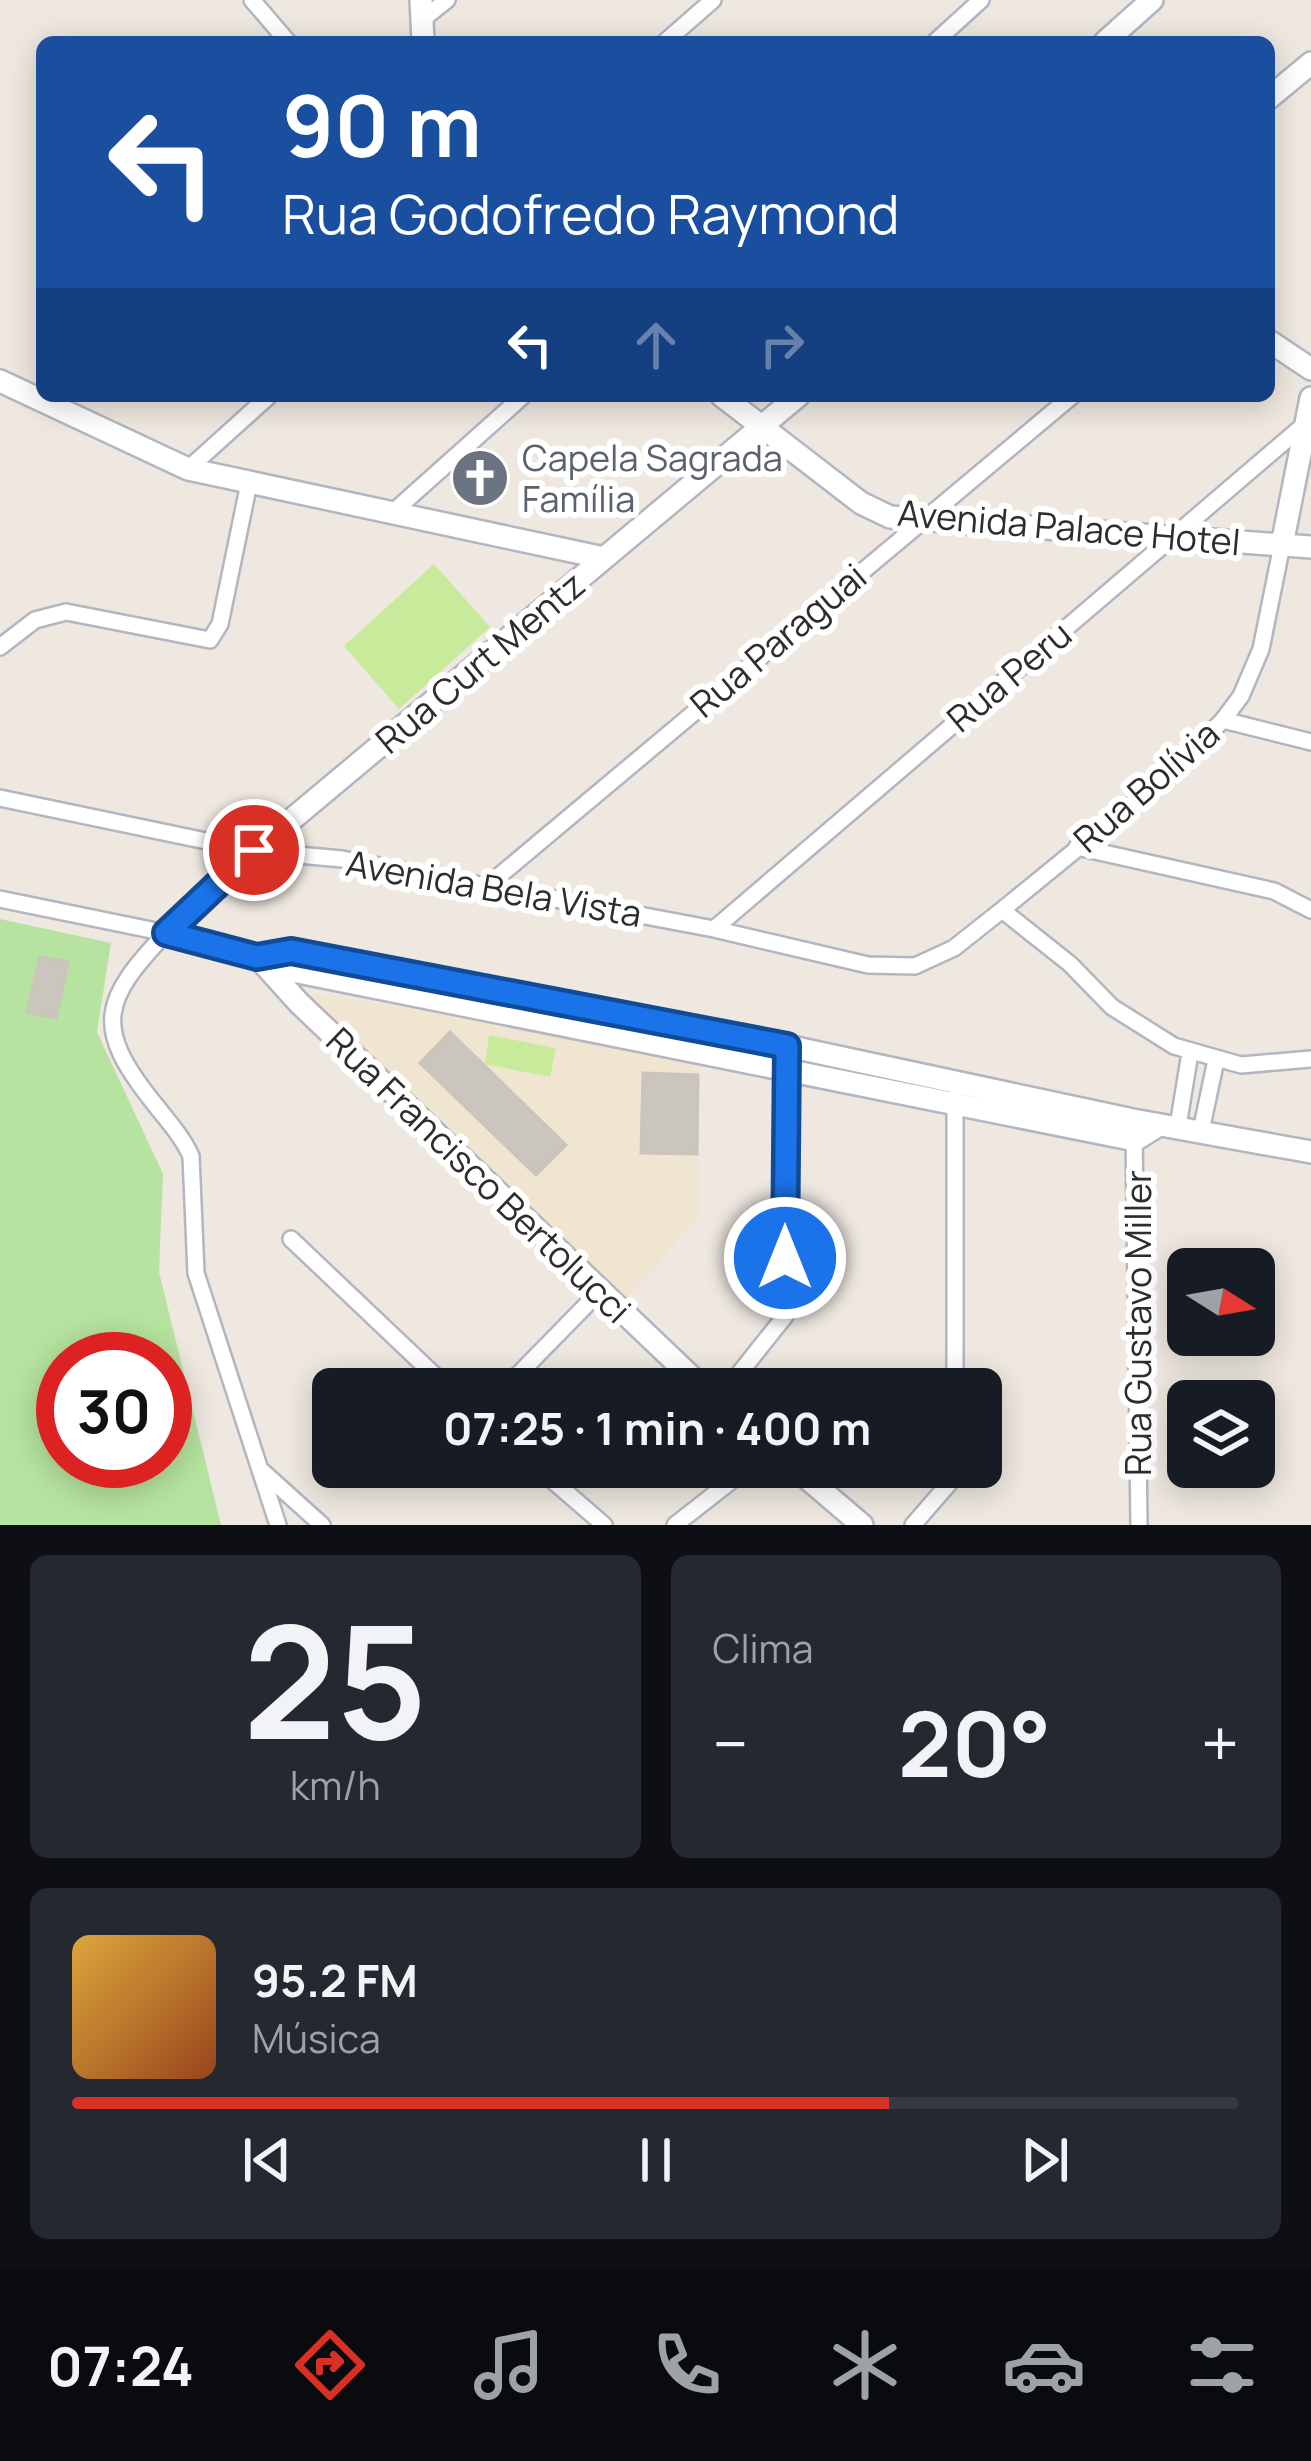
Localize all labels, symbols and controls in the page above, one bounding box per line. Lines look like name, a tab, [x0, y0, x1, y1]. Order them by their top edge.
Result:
text: 90 m	[282, 67, 482, 182]
icon: left	[84, 84, 240, 240]
text: Rua Godofredo Raymond	[282, 176, 900, 250]
icon: left	[497, 312, 563, 378]
icon: ahead	[623, 312, 689, 378]
icon: right	[749, 312, 815, 378]
place label: Capela Sagrada Família	[522, 433, 783, 523]
church icon: Capela Sagrada Família	[449, 447, 511, 509]
street label: Avenida Palace Hotel	[896, 488, 1242, 566]
street label: Rua Paraguai	[680, 552, 876, 728]
street label: Rua Curt Mentz	[365, 560, 595, 764]
street label: Rua Peru	[936, 610, 1082, 742]
street label: Rua Bolívia	[1063, 709, 1229, 863]
pin	[203, 799, 305, 901]
icon: arrive	[221, 817, 287, 883]
street label: Avenida Bela Vista	[342, 838, 646, 938]
street label: Rua Francisco Bertolucci	[316, 1017, 642, 1333]
street label: Rua Gustavo Miller	[1113, 1170, 1162, 1476]
position arrow	[722, 1195, 848, 1321]
north arrow	[1167, 1248, 1275, 1356]
map controls	[1167, 1248, 1275, 1488]
speed limit sign: 30	[36, 1332, 192, 1488]
button: layers	[1167, 1380, 1275, 1488]
text: 07:25 · 1 min · 400 m	[443, 1397, 871, 1459]
text: 25	[243, 1573, 427, 1786]
text: Clima	[713, 1621, 813, 1675]
text: 20°	[898, 1681, 1051, 1804]
text: −	[713, 1698, 748, 1788]
text: +	[1201, 1698, 1239, 1788]
text: km/h	[290, 1758, 381, 1812]
text: 95.2 FM	[252, 1949, 418, 2011]
text: Música	[252, 2011, 381, 2065]
icon: previous	[234, 2127, 300, 2193]
icon: pause	[623, 2127, 689, 2193]
icon: next	[1012, 2127, 1078, 2193]
icon: directions	[288, 2323, 372, 2407]
icon: music	[467, 2323, 551, 2407]
icon: phone	[645, 2323, 729, 2407]
icon: climate	[823, 2323, 907, 2407]
icon: car	[1002, 2323, 1086, 2407]
icon: filters	[1180, 2323, 1264, 2407]
text: 07:24	[47, 2328, 194, 2402]

